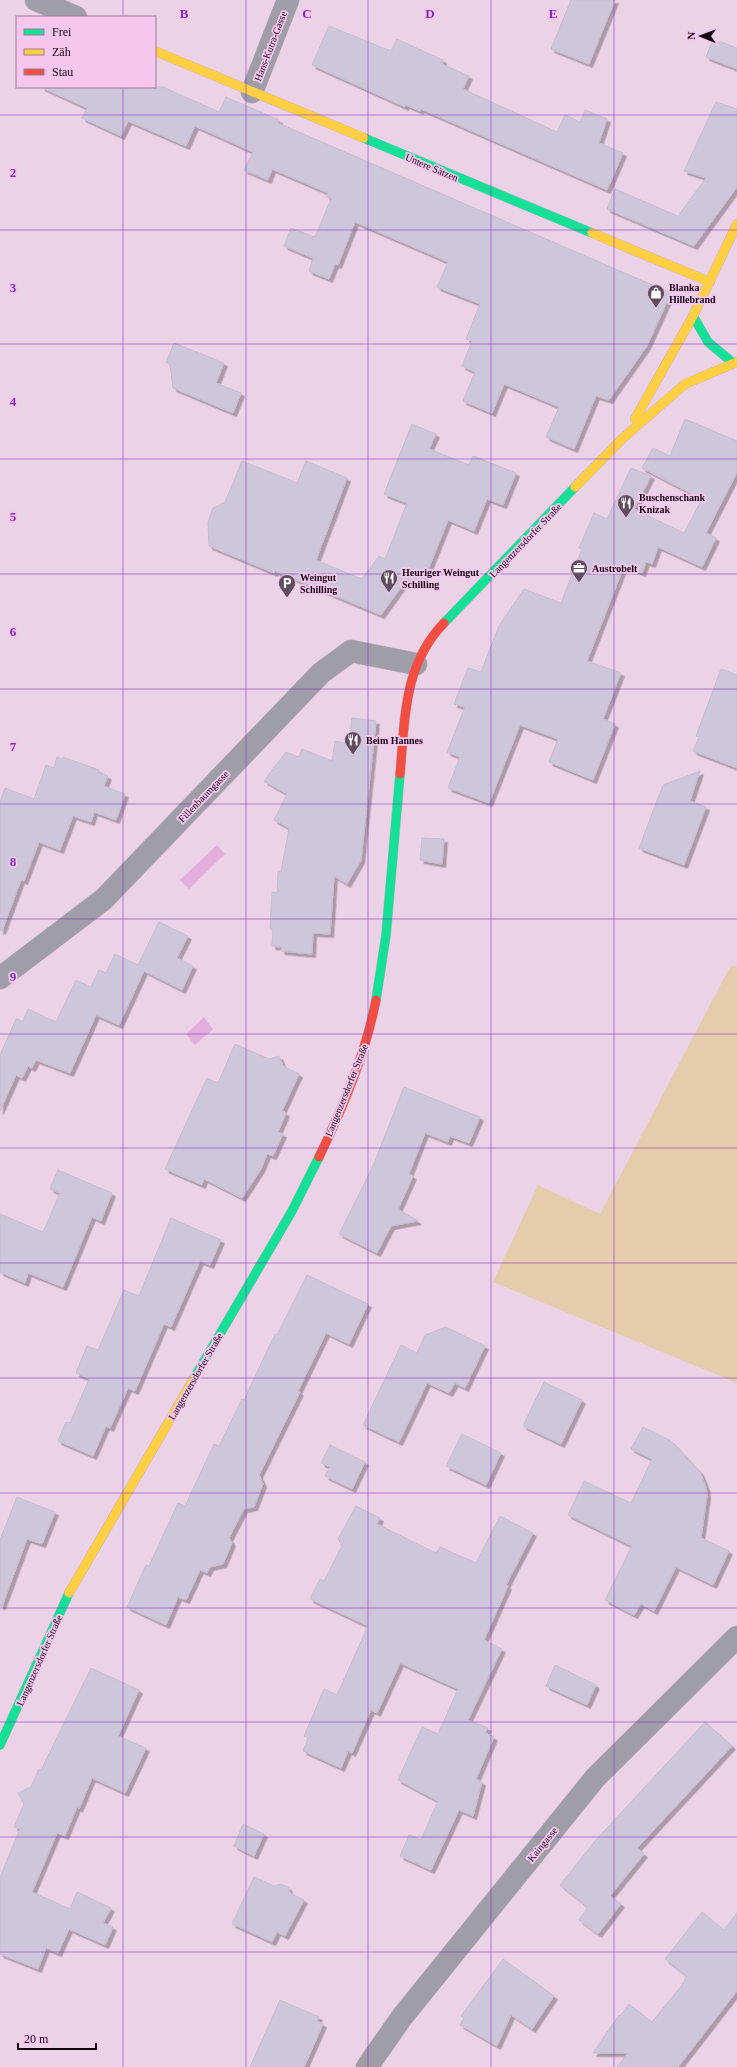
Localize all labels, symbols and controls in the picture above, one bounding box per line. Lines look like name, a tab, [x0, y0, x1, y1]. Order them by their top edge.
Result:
text: B	[180, 6, 189, 21]
text: C	[302, 6, 312, 21]
text: D	[425, 6, 435, 21]
text: E	[549, 6, 557, 21]
street label: Hans-Kutra-Gasse	[252, 9, 289, 83]
legend	[16, 16, 156, 88]
north arrow	[681, 16, 721, 56]
text: Frei	[52, 25, 72, 39]
text: N	[685, 32, 697, 40]
text: Zäh	[52, 45, 71, 59]
text: Stau	[52, 65, 73, 79]
street label: Untere Sätzen	[404, 151, 460, 184]
text: 2	[10, 165, 16, 180]
text: 3	[10, 280, 17, 295]
place label: Blanka Hillebrand	[669, 282, 716, 305]
shop icon: Blanka Hillebrand	[646, 283, 666, 308]
text: 4	[10, 394, 17, 409]
place label: Buschenschank Knizak	[639, 492, 706, 515]
restaurant icon: Buschenschank Knizak	[616, 493, 636, 518]
street label: Langenzersdorfer Straße	[487, 501, 564, 580]
text: 5	[10, 509, 17, 524]
office icon: Austrobelt	[569, 558, 589, 583]
place label: Austrobelt	[592, 563, 638, 574]
place label: Heuriger Weingut Schilling	[402, 567, 480, 590]
restaurant icon: Heuriger Weingut Schilling	[379, 568, 399, 593]
place label: Weingut Schilling	[300, 572, 337, 595]
parking icon: Weingut Schilling	[277, 573, 297, 598]
text: 6	[10, 624, 17, 639]
restaurant icon: Beim Hannes	[343, 730, 363, 755]
place label: Beim Hannes	[366, 735, 423, 746]
text: 7	[10, 739, 17, 754]
street label: Fillenbaumgasse	[176, 768, 231, 824]
text: 8	[10, 854, 17, 869]
text: 9	[10, 969, 17, 984]
street label: Langenzersdorfer Straße	[323, 1042, 370, 1138]
street label: Langenzersdorfer Straße	[166, 1330, 225, 1422]
street label: Langenzersdorfer Straße	[14, 1612, 65, 1707]
street label: Kaingasse	[525, 1824, 560, 1864]
scale bar	[18, 2025, 96, 2051]
text: 20 m	[24, 2032, 49, 2046]

